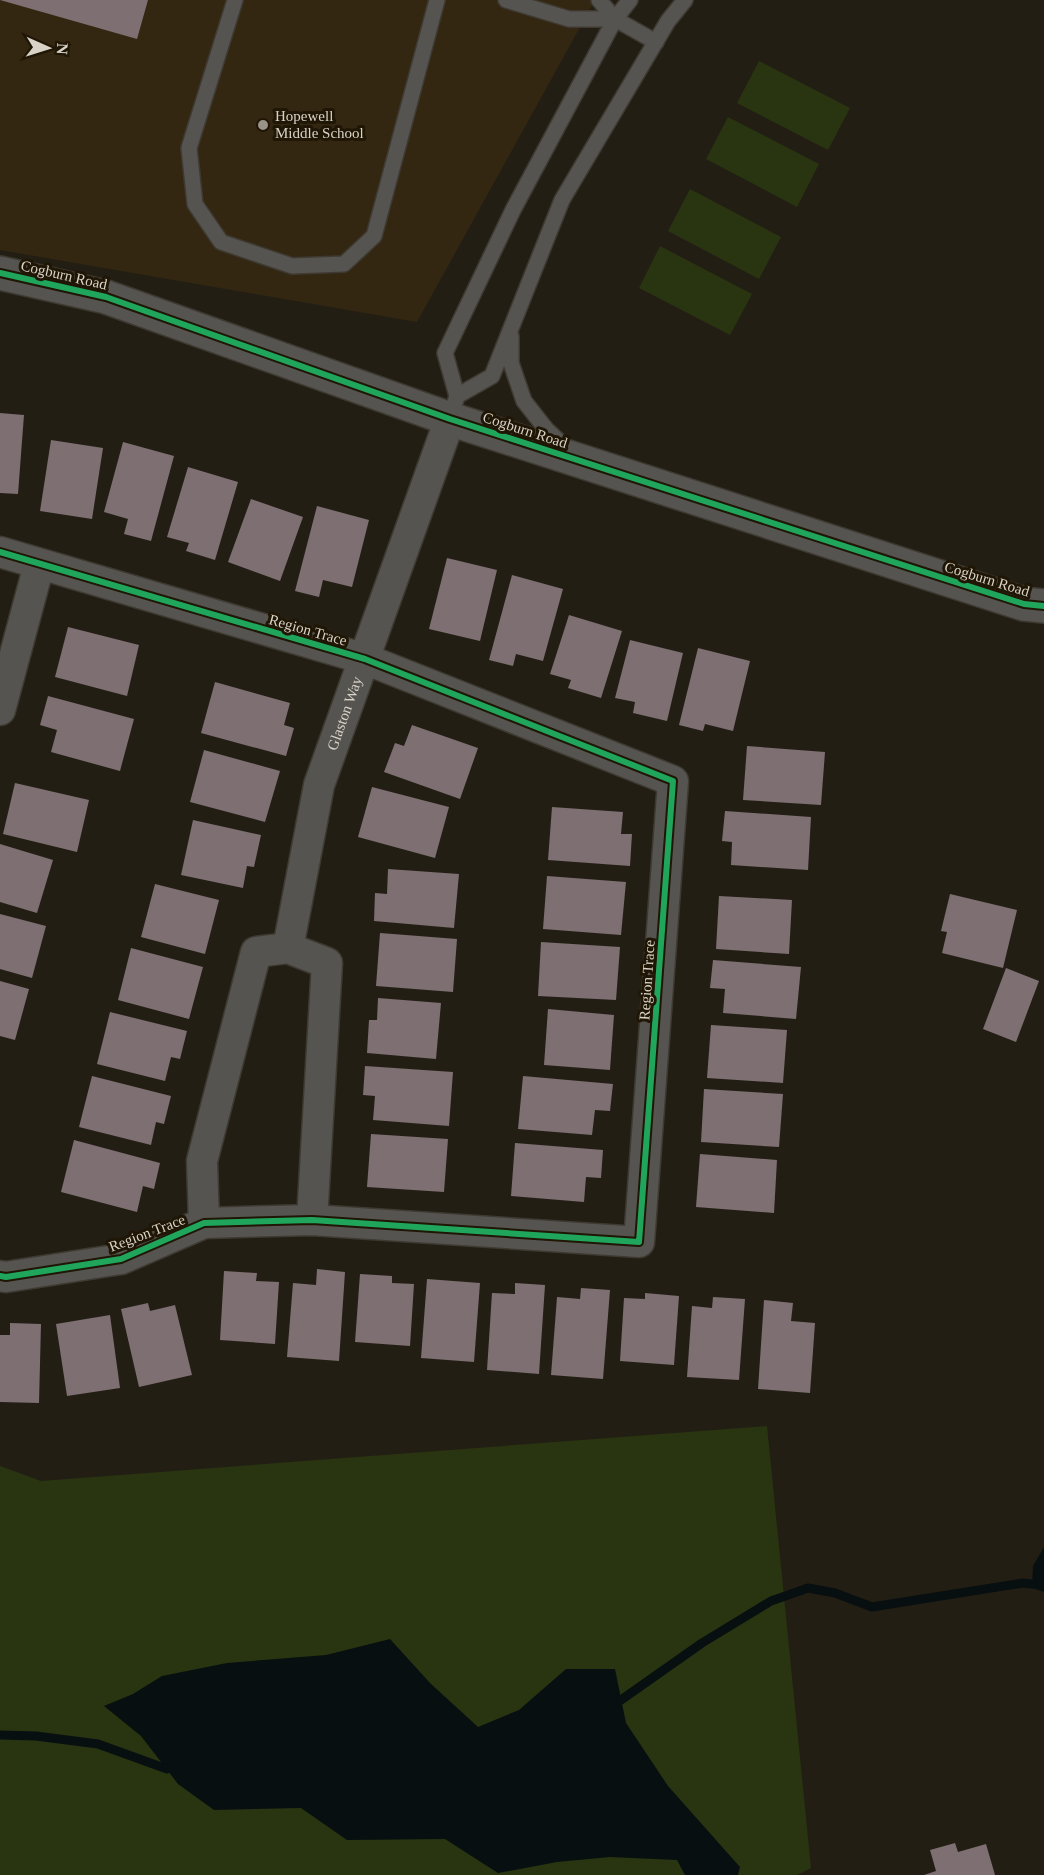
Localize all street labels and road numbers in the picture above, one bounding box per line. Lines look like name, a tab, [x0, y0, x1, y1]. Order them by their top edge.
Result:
street label: Cogburn Road	[19, 257, 109, 293]
street label: Cogburn Road	[481, 409, 570, 451]
street label: Cogburn Road	[943, 558, 1032, 600]
street label: Region Trace	[267, 611, 349, 649]
street label: Glaston Way	[324, 674, 365, 752]
street label: Region Trace	[636, 939, 658, 1021]
street label: Region Trace	[107, 1211, 188, 1255]

